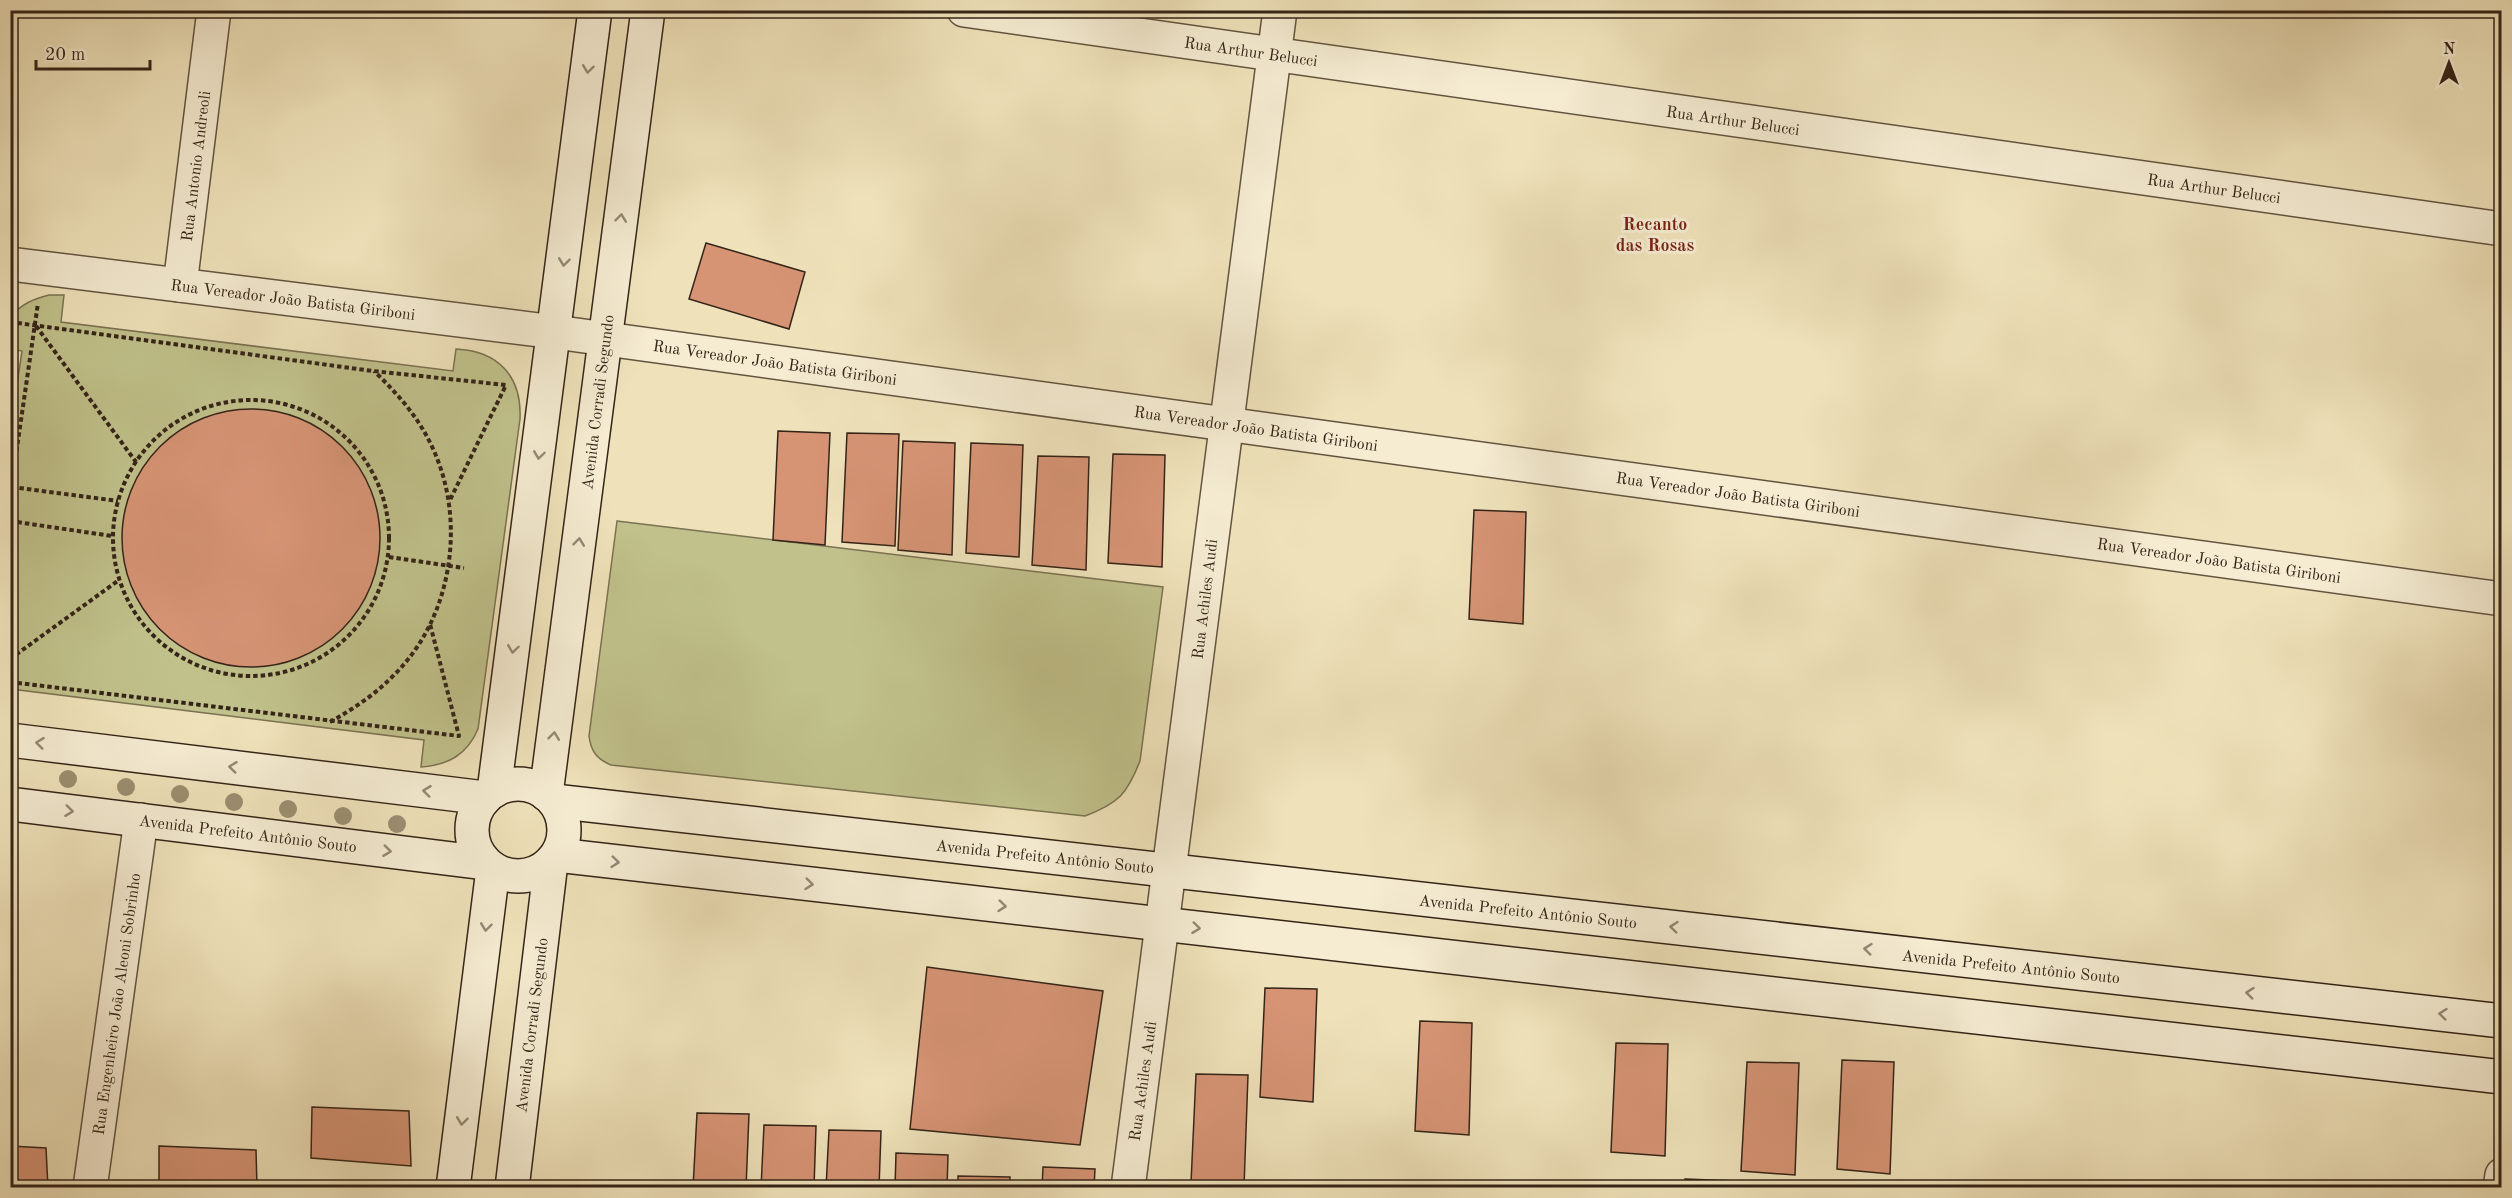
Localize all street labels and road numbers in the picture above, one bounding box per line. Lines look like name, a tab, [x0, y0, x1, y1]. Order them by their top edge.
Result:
street label: Rua Arthur Belucci	[1183, 36, 1318, 70]
street label: Rua Antonio Andreoli	[180, 90, 214, 243]
street label: Rua Arthur Belucci	[1665, 105, 1800, 139]
street label: Rua Arthur Belucci	[2146, 173, 2281, 207]
street label: Rua Vereador João Batista Giriboni	[170, 278, 416, 324]
street label: Avenida Corradi Segundo	[580, 314, 618, 491]
street label: Rua Vereador João Batista Giriboni	[652, 339, 898, 389]
street label: Rua Vereador João Batista Giriboni	[1133, 405, 1379, 455]
street label: Rua Vereador João Batista Giriboni	[1615, 471, 1861, 521]
street label: Rua Vereador João Batista Giriboni	[2096, 537, 2342, 587]
street label: Rua Achiles Audi	[1191, 538, 1221, 660]
street label: Avenida Prefeito Antônio Souto	[138, 814, 358, 856]
street label: Avenida Prefeito Antônio Souto	[935, 839, 1155, 877]
street label: Rua Engenheiro João Aleoni Sobrinho	[92, 872, 144, 1136]
street label: Avenida Prefeito Antônio Souto	[1418, 894, 1638, 932]
street label: Avenida Corradi Segundo	[514, 937, 552, 1114]
street label: Avenida Prefeito Antônio Souto	[1901, 949, 2121, 987]
street label: Rua Achiles Audi	[1128, 1020, 1160, 1142]

